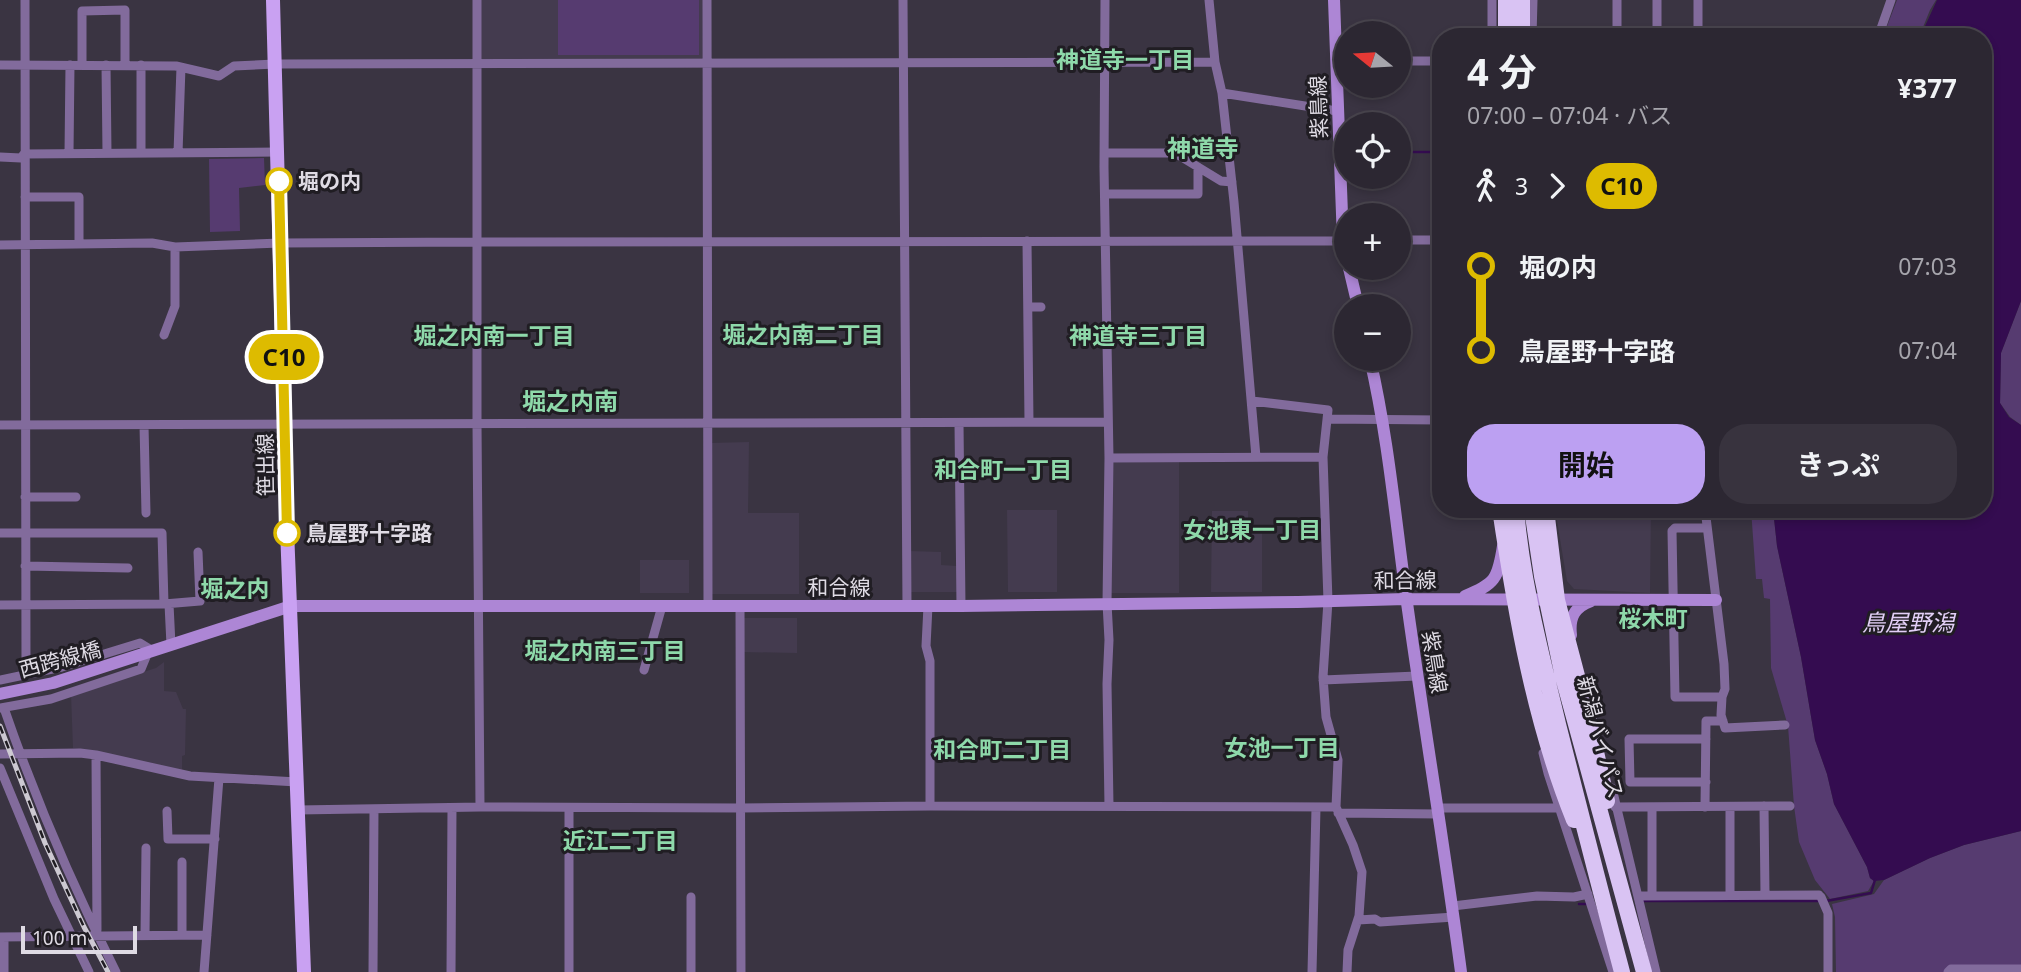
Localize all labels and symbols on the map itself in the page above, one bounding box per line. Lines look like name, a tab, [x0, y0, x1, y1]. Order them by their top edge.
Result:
north arrow	[1334, 21, 1410, 98]
district label: 神道寺一丁目	[1056, 43, 1194, 75]
street label: 紫鳥線	[1303, 75, 1333, 139]
district label: 神道寺	[1167, 131, 1239, 164]
place label: 堀の内	[298, 167, 361, 195]
marker: 堀の内	[266, 168, 292, 194]
district label: 堀之内南二丁目	[723, 318, 884, 350]
district label: 堀之内南一丁目	[414, 319, 575, 351]
district label: 神道寺三丁目	[1069, 319, 1207, 351]
line badge: C10	[244, 334, 324, 380]
district label: 堀之内南	[522, 384, 618, 417]
street label: 笹出線	[250, 433, 280, 497]
district label: 和合町一丁目	[934, 453, 1072, 485]
district label: 女池東一丁目	[1183, 513, 1321, 545]
place label: 鳥屋野十字路	[306, 519, 432, 547]
marker: 鳥屋野十字路	[274, 520, 300, 546]
street label: 和合線	[1373, 565, 1437, 595]
district label: 堀之内	[201, 572, 270, 604]
street label: 和合線	[808, 573, 871, 601]
district label: 桜木町	[1619, 602, 1688, 634]
water label: 鳥屋野潟	[1862, 606, 1957, 638]
street label: 紫鳥線	[1416, 629, 1454, 695]
district label: 堀之内南三丁目	[525, 634, 686, 666]
street label: 西跨線橋	[16, 635, 104, 683]
street label: 新潟バイパス	[1571, 673, 1631, 801]
district label: 女池一丁目	[1225, 731, 1340, 763]
district label: 和合町二丁目	[933, 733, 1071, 765]
district label: 近江二丁目	[563, 824, 678, 856]
scale bar	[21, 923, 136, 955]

